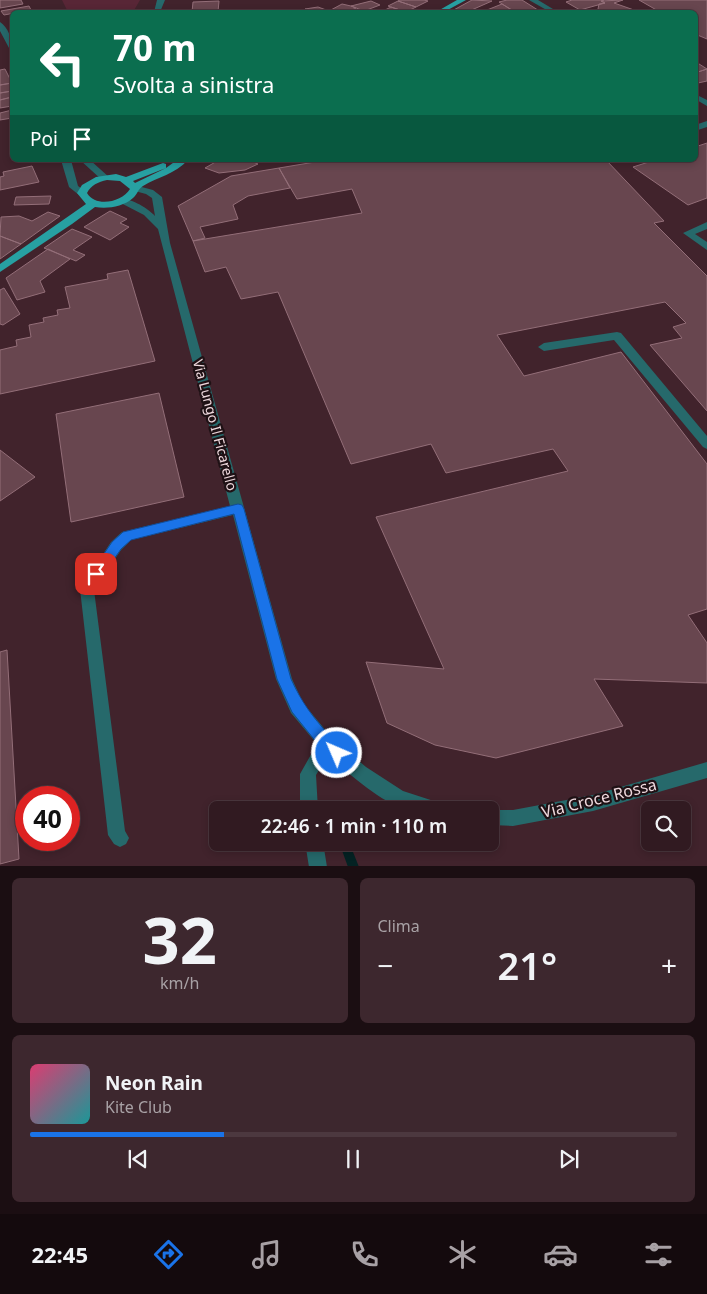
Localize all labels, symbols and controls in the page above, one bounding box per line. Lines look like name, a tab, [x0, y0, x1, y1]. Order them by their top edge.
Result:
text: 70 m	[113, 24, 196, 71]
icon: left	[30, 30, 95, 95]
text: Svolta a sinistra	[113, 69, 274, 99]
icon: arrive	[68, 125, 96, 153]
text: Poi	[30, 126, 58, 152]
street label: Via Lungo Il Ficarello	[189, 357, 242, 493]
pin	[75, 553, 117, 595]
icon: arrive	[82, 560, 110, 588]
position arrow	[310, 726, 362, 778]
street label: Via Croce Rossa	[539, 773, 659, 823]
speed limit sign: 40	[15, 786, 80, 851]
map controls	[641, 801, 691, 851]
button: search	[641, 801, 691, 851]
text: 22:46 · 1 min · 110 m	[261, 813, 447, 839]
text: 32	[143, 895, 217, 983]
text: Clima	[378, 915, 420, 937]
text: 21°	[497, 939, 557, 991]
text: −	[378, 946, 394, 984]
text: +	[661, 946, 677, 984]
text: km/h	[160, 972, 199, 994]
text: Neon Rain	[105, 1070, 203, 1096]
text: Kite Club	[105, 1096, 172, 1118]
icon: previous	[124, 1145, 152, 1173]
icon: pause	[339, 1145, 367, 1173]
icon: next	[555, 1145, 583, 1173]
icon: directions	[151, 1237, 186, 1272]
icon: music	[249, 1237, 284, 1272]
icon: phone	[347, 1237, 382, 1272]
icon: climate	[445, 1237, 480, 1272]
icon: car	[543, 1237, 578, 1272]
icon: filters	[641, 1237, 676, 1272]
text: 22:45	[31, 1239, 88, 1269]

